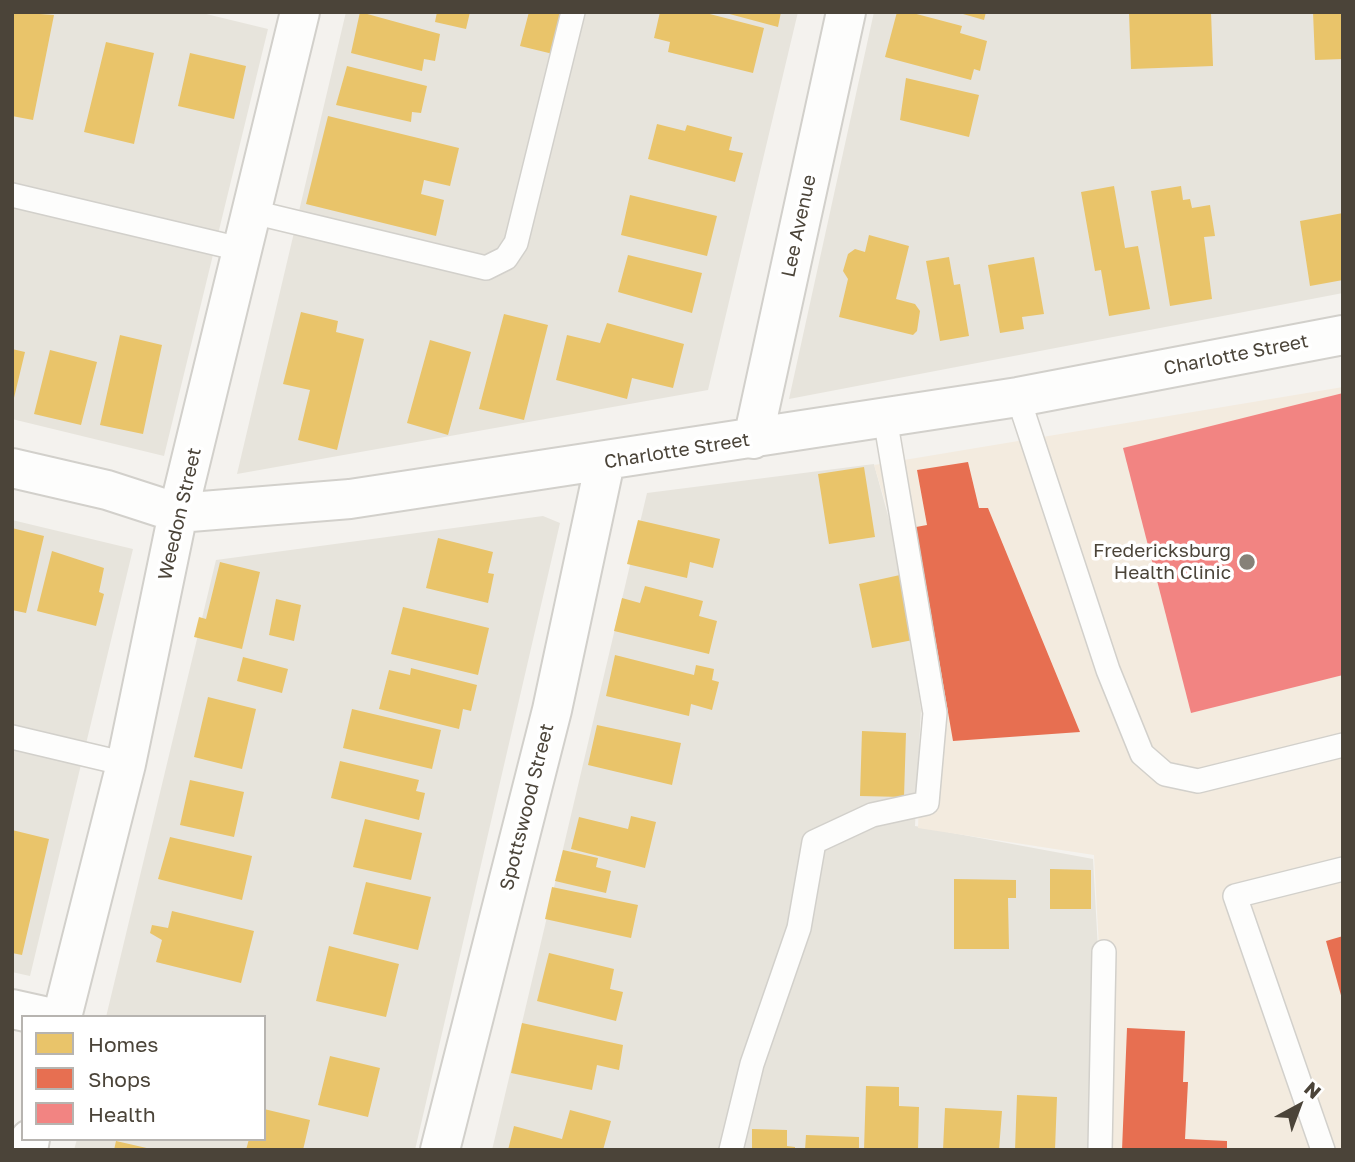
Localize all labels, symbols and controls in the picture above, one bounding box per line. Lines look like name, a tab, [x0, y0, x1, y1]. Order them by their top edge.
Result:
street label: Lee Avenue	[777, 173, 821, 279]
street label: Charlotte Street	[1162, 330, 1310, 380]
street label: Charlotte Street	[603, 428, 751, 474]
street label: Weedon Street	[154, 446, 206, 582]
place label: Fredericksburg Health Clinic	[1093, 540, 1231, 584]
marker: Fredericksburg Health Clinic	[1237, 552, 1257, 572]
street label: Spottswood Street	[495, 721, 559, 893]
legend	[21, 1015, 266, 1141]
text: Homes	[88, 1031, 158, 1057]
text: Shops	[88, 1066, 151, 1092]
north arrow	[1264, 1071, 1334, 1141]
text: N	[1300, 1076, 1326, 1103]
text: Health	[88, 1101, 156, 1127]

